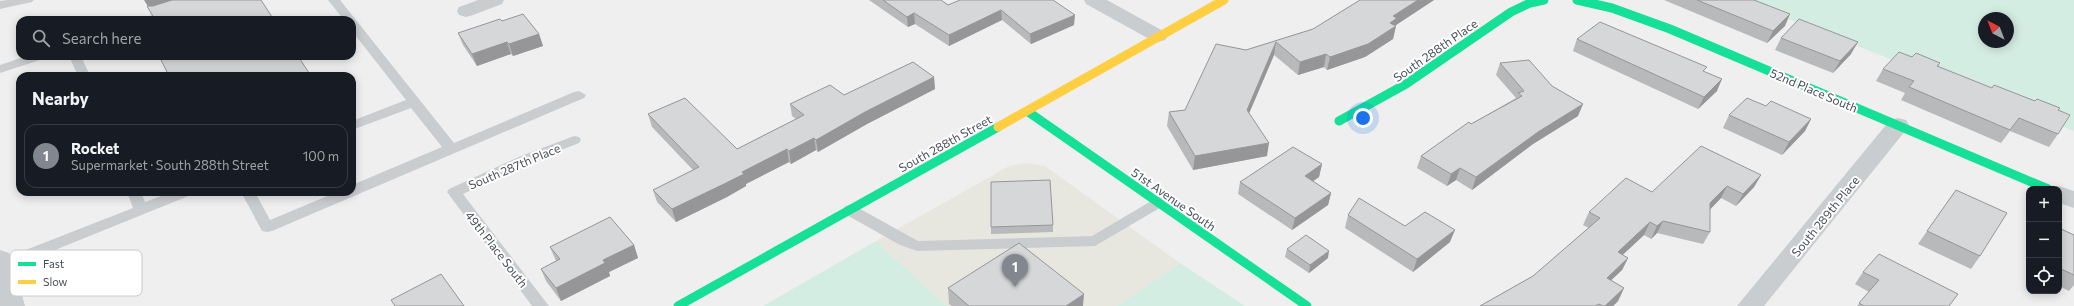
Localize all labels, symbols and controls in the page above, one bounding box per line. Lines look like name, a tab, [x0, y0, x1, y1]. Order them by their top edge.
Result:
north arrow	[1978, 12, 2014, 48]
search box	[16, 16, 356, 60]
street label: South 288th Place	[1390, 16, 1480, 84]
icon: search	[30, 27, 52, 49]
text: Search here	[62, 29, 141, 47]
street label: 52nd Place South	[1768, 65, 1860, 115]
text: Nearby	[32, 88, 89, 109]
your location	[1353, 108, 1373, 128]
street label: South 288th Street	[896, 112, 994, 174]
text: Rocket	[71, 139, 119, 157]
street label: South 287th Place	[466, 140, 562, 192]
text: 1	[43, 148, 49, 164]
text: 100 m	[303, 148, 339, 164]
text: Supermarket · South 288th Street	[71, 157, 269, 173]
street label: 51st Avenue South	[1129, 165, 1219, 233]
street label: South 289th Place	[1788, 173, 1862, 259]
map controls	[2026, 186, 2062, 294]
button: +	[2026, 186, 2062, 222]
street label: 49th Place South	[463, 208, 531, 290]
button: −	[2026, 222, 2062, 258]
legend	[10, 250, 142, 296]
pin: 1	[1002, 254, 1028, 287]
text: Fast	[43, 257, 65, 270]
button: locate	[2026, 258, 2062, 294]
text: Slow	[43, 275, 68, 288]

